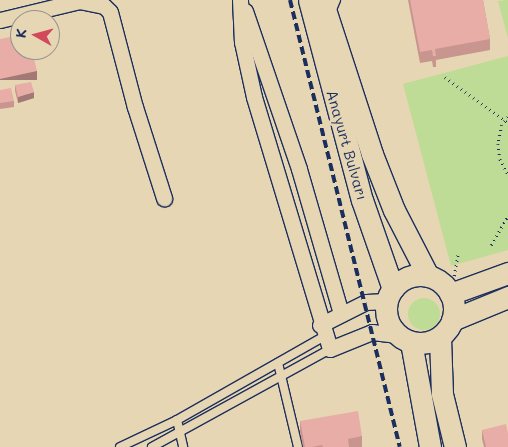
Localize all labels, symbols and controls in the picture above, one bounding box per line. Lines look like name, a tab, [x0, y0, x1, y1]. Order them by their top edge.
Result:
north arrow	[10, 10, 60, 60]
text: K	[11, 28, 31, 39]
street label: Anayurt Bulvarı	[323, 88, 371, 202]

